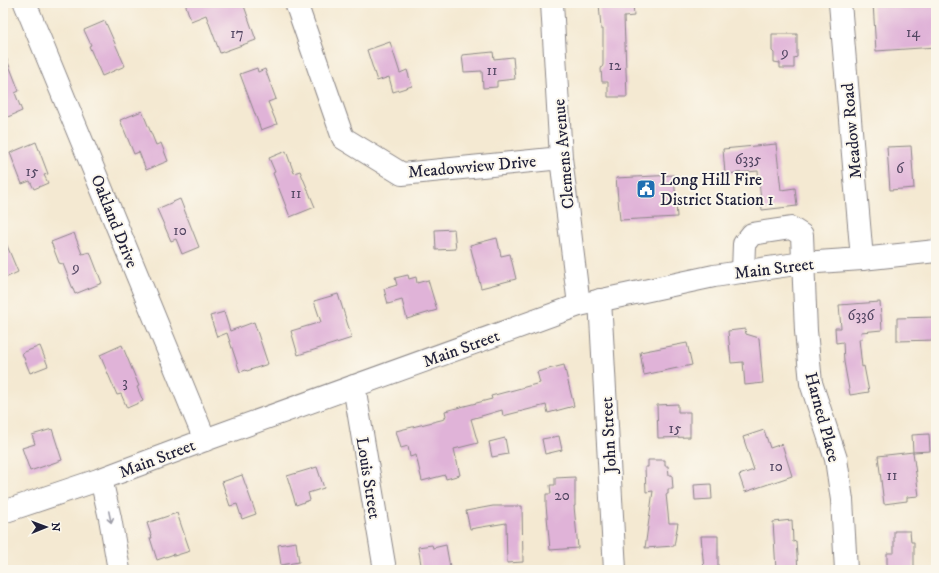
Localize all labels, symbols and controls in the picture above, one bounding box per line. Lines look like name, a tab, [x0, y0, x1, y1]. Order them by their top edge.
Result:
house number: 14	[906, 23, 920, 42]
house number: 17	[230, 24, 244, 43]
house number: 9	[780, 43, 789, 62]
house number: 12	[609, 56, 622, 75]
house number: 11	[486, 61, 498, 80]
street label: Meadow Road	[837, 82, 867, 180]
street label: Clemens Avenue	[548, 98, 580, 210]
street label: Meadowview Drive	[407, 150, 537, 184]
house number: 6335	[735, 150, 762, 169]
house number: 6	[896, 159, 905, 178]
house number: 15	[26, 162, 39, 181]
place label: Long Hill Fire District Station 1	[660, 169, 774, 211]
street label: Oakland Drive	[85, 171, 143, 271]
public building icon: Long Hill Fire District Station 1	[635, 178, 657, 200]
house number: 11	[290, 184, 302, 203]
house number: 10	[173, 221, 187, 240]
street label: Main Street	[733, 253, 816, 285]
house number: 9	[71, 258, 80, 277]
house number: 6336	[848, 306, 876, 325]
street label: Main Street	[420, 325, 503, 373]
street label: Harned Place	[799, 370, 845, 465]
house number: 3	[122, 373, 128, 392]
street label: John Street	[596, 396, 622, 476]
house number: 15	[669, 419, 682, 438]
street label: Main Street	[116, 434, 199, 484]
street label: Louis Street	[351, 436, 385, 521]
house number: 10	[769, 457, 783, 476]
house number: 11	[886, 466, 898, 485]
house number: 20	[554, 486, 570, 505]
north arrow	[26, 507, 66, 547]
one-way arrow	[106, 510, 114, 523]
text: N	[48, 522, 62, 531]

